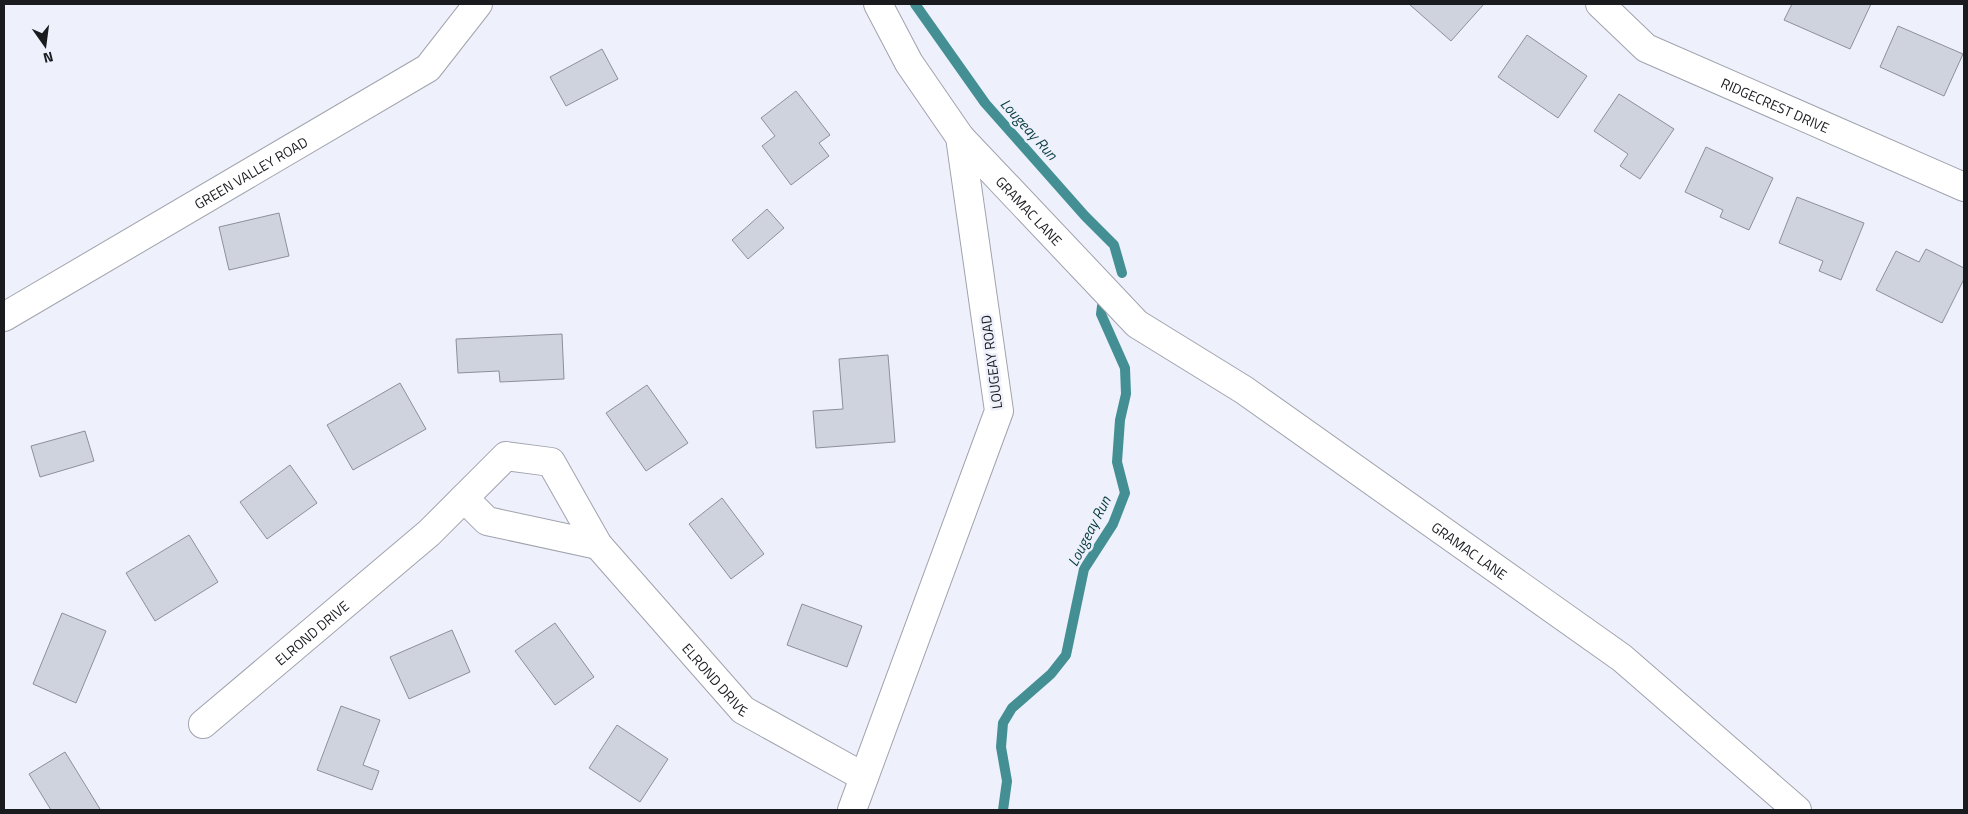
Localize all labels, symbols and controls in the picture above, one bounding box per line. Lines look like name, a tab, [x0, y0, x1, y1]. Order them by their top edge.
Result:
north arrow	[20, 20, 70, 70]
text: N	[41, 47, 56, 69]
street label: RIDGECREST DRIVE	[1718, 72, 1833, 138]
water label: Lougeay Run	[995, 93, 1063, 165]
street label: GREEN VALLEY ROAD	[190, 131, 311, 214]
street label: GRAMAC LANE	[991, 171, 1068, 250]
street label: LOUGEAY ROAD	[975, 314, 1007, 410]
water label: Lougeay Run	[1061, 491, 1117, 570]
street label: GRAMAC LANE	[1428, 516, 1512, 584]
street label: ELROND DRIVE	[270, 595, 353, 670]
street label: ELROND DRIVE	[678, 638, 752, 721]

